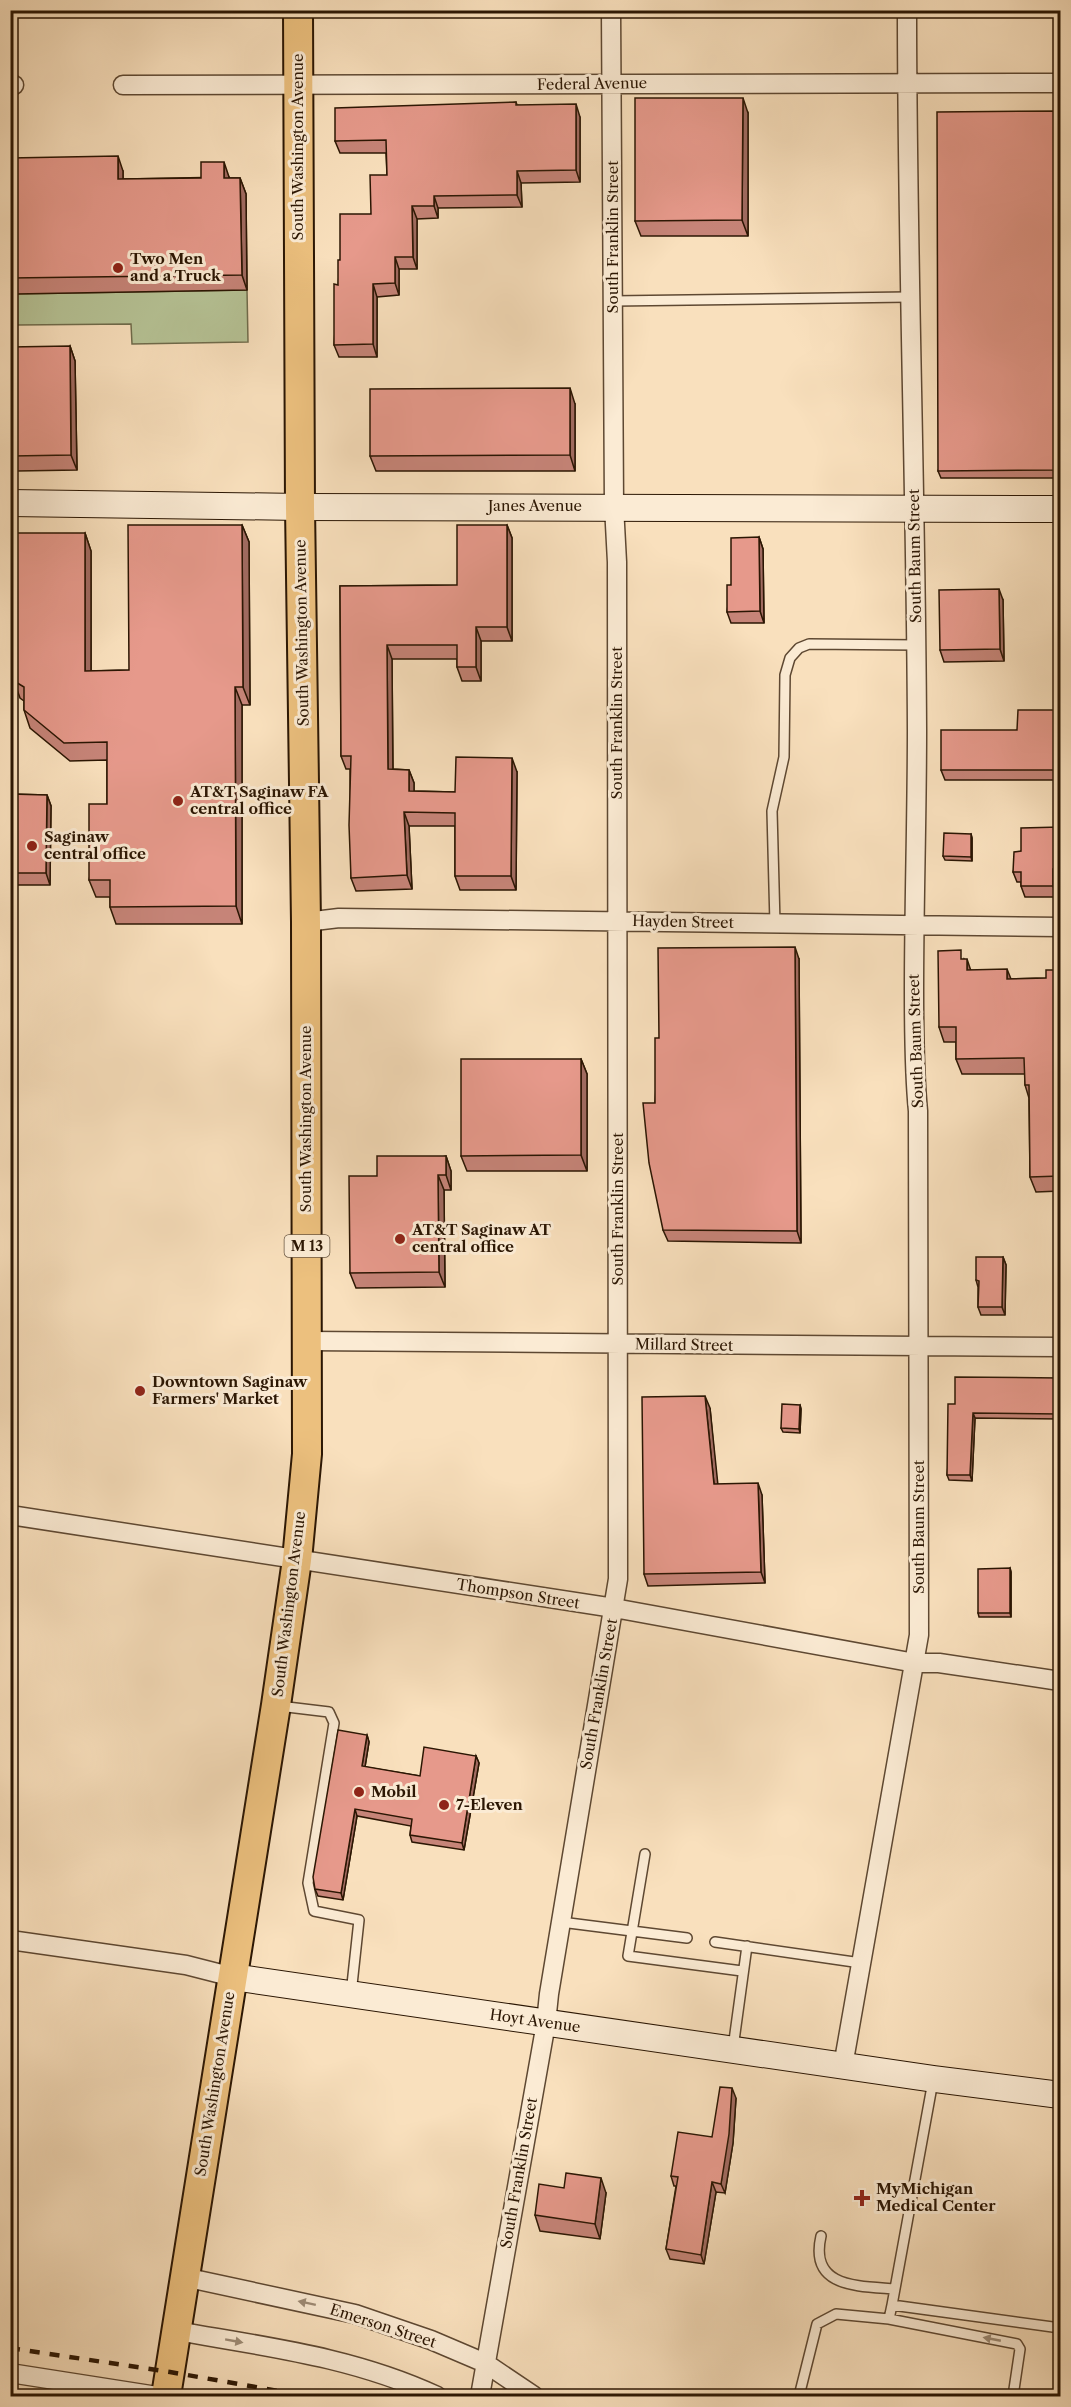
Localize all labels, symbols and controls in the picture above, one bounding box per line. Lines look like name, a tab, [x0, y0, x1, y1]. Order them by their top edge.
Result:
street label: South Washington Avenue	[288, 54, 307, 240]
street label: Federal Avenue	[537, 73, 647, 94]
street label: South Franklin Street	[603, 160, 622, 313]
place label: Two Men and a Truck	[130, 249, 222, 285]
marker: Two Men and a Truck	[111, 261, 125, 275]
street label: South Baum Street	[904, 488, 925, 623]
street label: Janes Avenue	[486, 496, 582, 515]
street label: South Washington Avenue	[290, 539, 313, 727]
street label: South Franklin Street	[607, 646, 626, 799]
place label: AT&T Saginaw FA central office	[189, 782, 329, 818]
marker: AT&T Saginaw FA central office	[171, 794, 185, 808]
place label: Saginaw central office	[44, 827, 146, 863]
marker: Saginaw central office	[25, 839, 39, 853]
street label: Hayden Street	[632, 911, 735, 932]
street label: South Baum Street	[904, 973, 927, 1108]
street label: South Washington Avenue	[296, 1026, 315, 1212]
street label: South Franklin Street	[608, 1132, 627, 1285]
place label: AT&T Saginaw AT central office	[411, 1220, 551, 1256]
marker: AT&T Saginaw AT central office	[393, 1232, 407, 1246]
road number: M 13	[284, 1235, 330, 1257]
street label: Millard Street	[635, 1334, 734, 1355]
place label: Downtown Saginaw Farmers' Market	[152, 1372, 308, 1408]
marker: Downtown Saginaw Farmers' Market	[133, 1384, 147, 1398]
street label: South Baum Street	[909, 1459, 928, 1594]
street label: South Washington Avenue	[268, 1510, 309, 1698]
street label: Thompson Street	[455, 1574, 582, 1613]
street label: South Franklin Street	[576, 1616, 621, 1771]
place label: Mobil	[371, 1782, 417, 1801]
marker: Mobil	[352, 1785, 366, 1799]
place label: 7-Eleven	[456, 1795, 524, 1814]
marker: 7-Eleven	[437, 1798, 451, 1812]
street label: South Washington Avenue	[191, 1990, 239, 2178]
street label: Hoyt Avenue	[488, 2005, 582, 2036]
street label: South Franklin Street	[496, 2095, 541, 2250]
place label: MyMichigan Medical Center	[876, 2179, 996, 2215]
marker: MyMichigan Medical Center	[853, 2189, 871, 2207]
one-way arrow	[298, 2298, 317, 2308]
street label: Emerson Street	[328, 2299, 439, 2352]
one-way arrow	[982, 2334, 1001, 2343]
one-way arrow	[225, 2337, 244, 2346]

